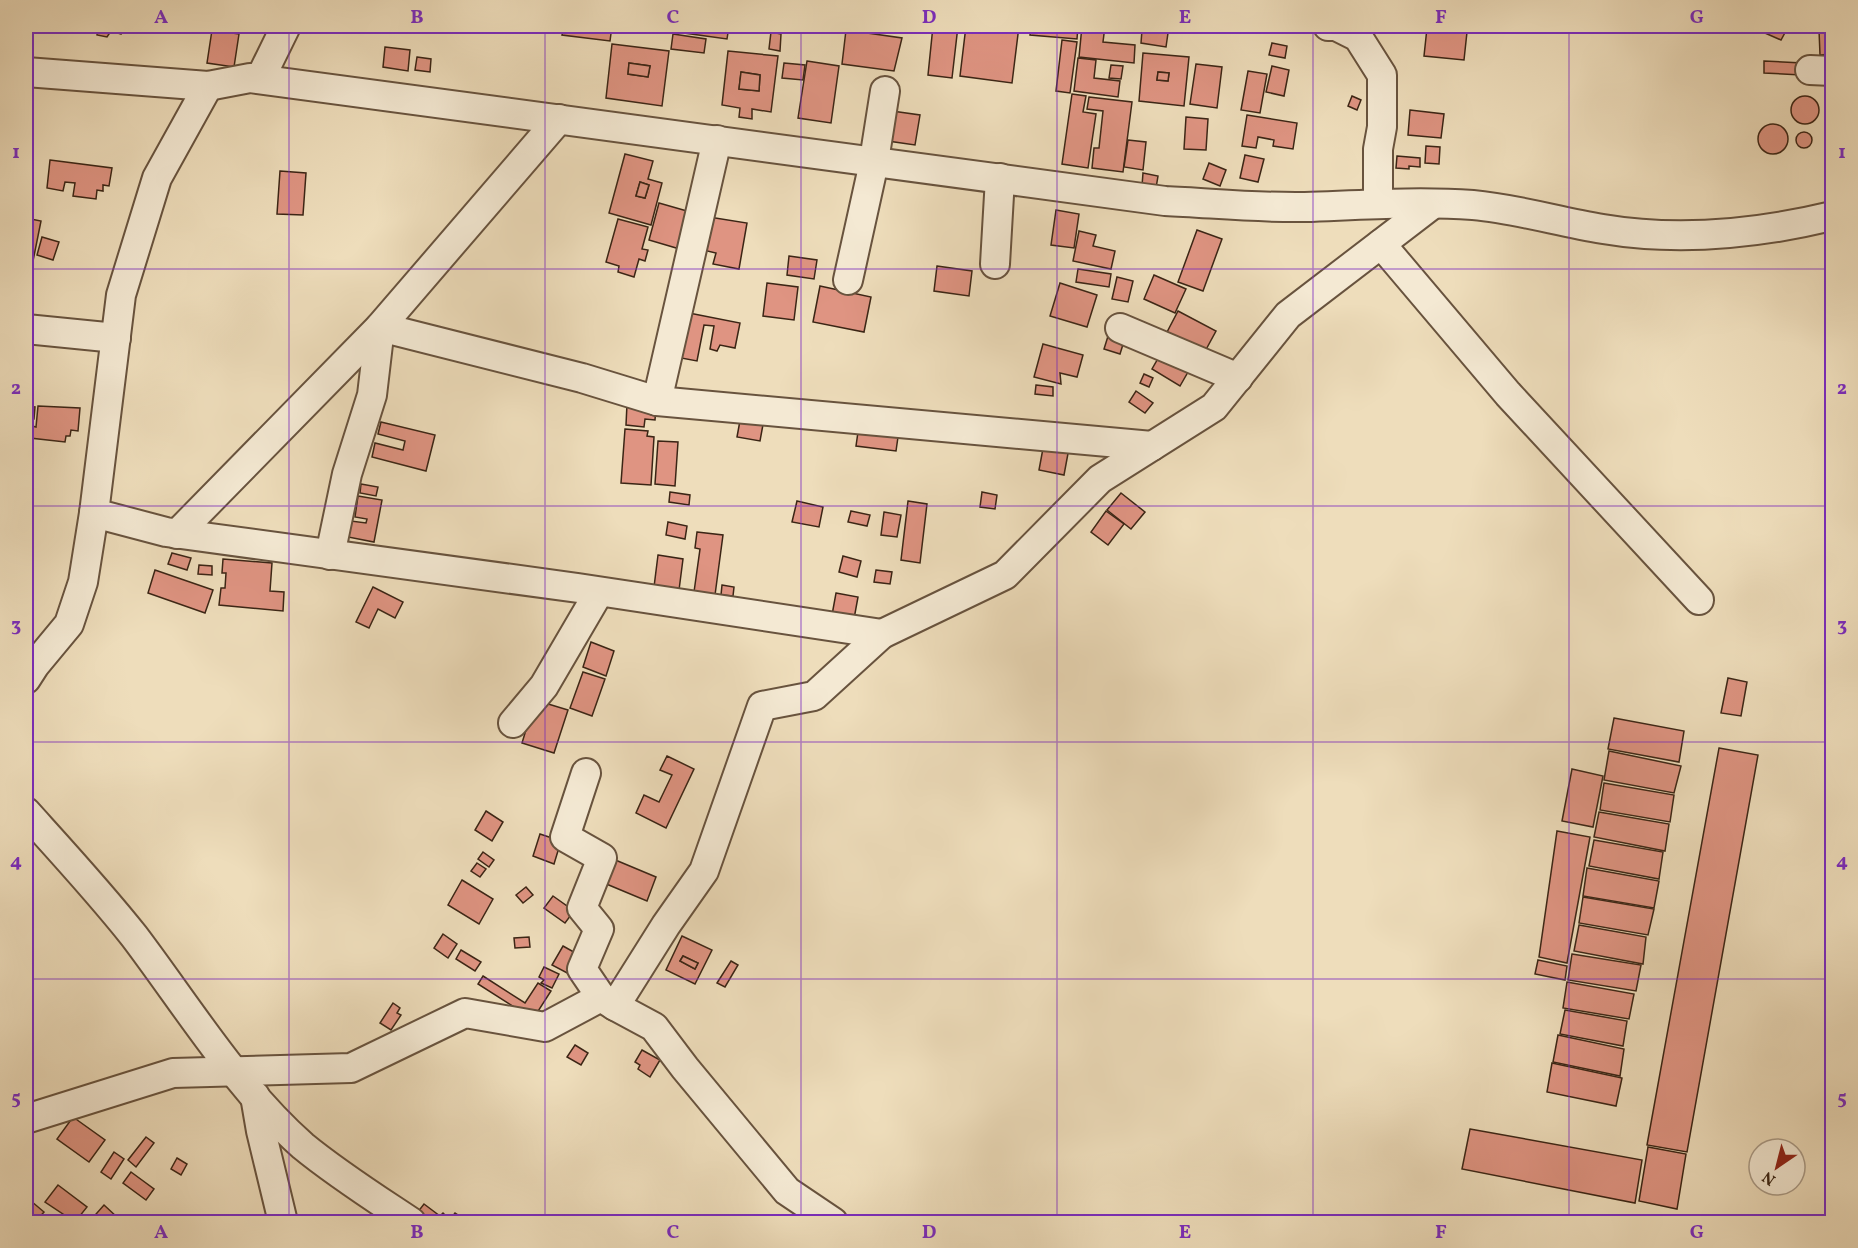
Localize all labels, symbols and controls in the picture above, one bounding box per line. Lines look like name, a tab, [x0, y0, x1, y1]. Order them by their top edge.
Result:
text: A	[154, 4, 168, 32]
text: B	[410, 4, 424, 32]
text: C	[667, 4, 680, 32]
text: D	[922, 4, 936, 32]
text: E	[1179, 4, 1191, 32]
text: F	[1435, 4, 1447, 32]
text: G	[1690, 4, 1704, 32]
text: 1	[12, 139, 20, 167]
text: 1	[1838, 139, 1846, 167]
text: 2	[11, 375, 21, 403]
text: 2	[1837, 375, 1847, 403]
text: 3	[11, 612, 21, 640]
text: 3	[1837, 612, 1847, 640]
text: 4	[10, 848, 22, 876]
text: 4	[1836, 848, 1848, 876]
text: 5	[11, 1085, 21, 1113]
text: 5	[1837, 1085, 1847, 1113]
north arrow	[1747, 1137, 1807, 1197]
text: N	[1758, 1165, 1781, 1190]
text: A	[154, 1219, 168, 1247]
text: B	[410, 1219, 424, 1247]
text: C	[667, 1219, 680, 1247]
text: D	[922, 1219, 936, 1247]
text: E	[1179, 1219, 1191, 1247]
text: F	[1435, 1219, 1447, 1247]
text: G	[1690, 1219, 1704, 1247]

